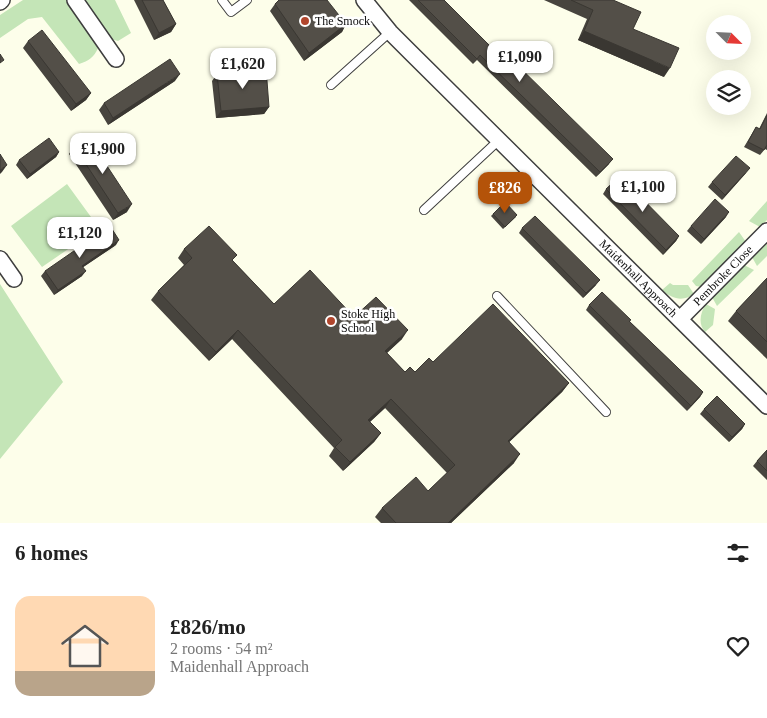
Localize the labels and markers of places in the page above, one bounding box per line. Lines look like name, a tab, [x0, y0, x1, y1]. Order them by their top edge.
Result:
place label: The Smock	[315, 14, 370, 28]
marker: The Smock	[299, 15, 311, 27]
pin: £1,090	[479, 41, 561, 83]
pin: £1,620	[202, 48, 284, 90]
pin: £1,900	[62, 132, 144, 175]
pin: £1,100	[602, 170, 684, 213]
pin: £826	[475, 172, 535, 214]
pin: £1,120	[39, 216, 121, 259]
place label: Stoke High School	[341, 307, 395, 335]
marker: Stoke High School	[325, 315, 337, 327]

